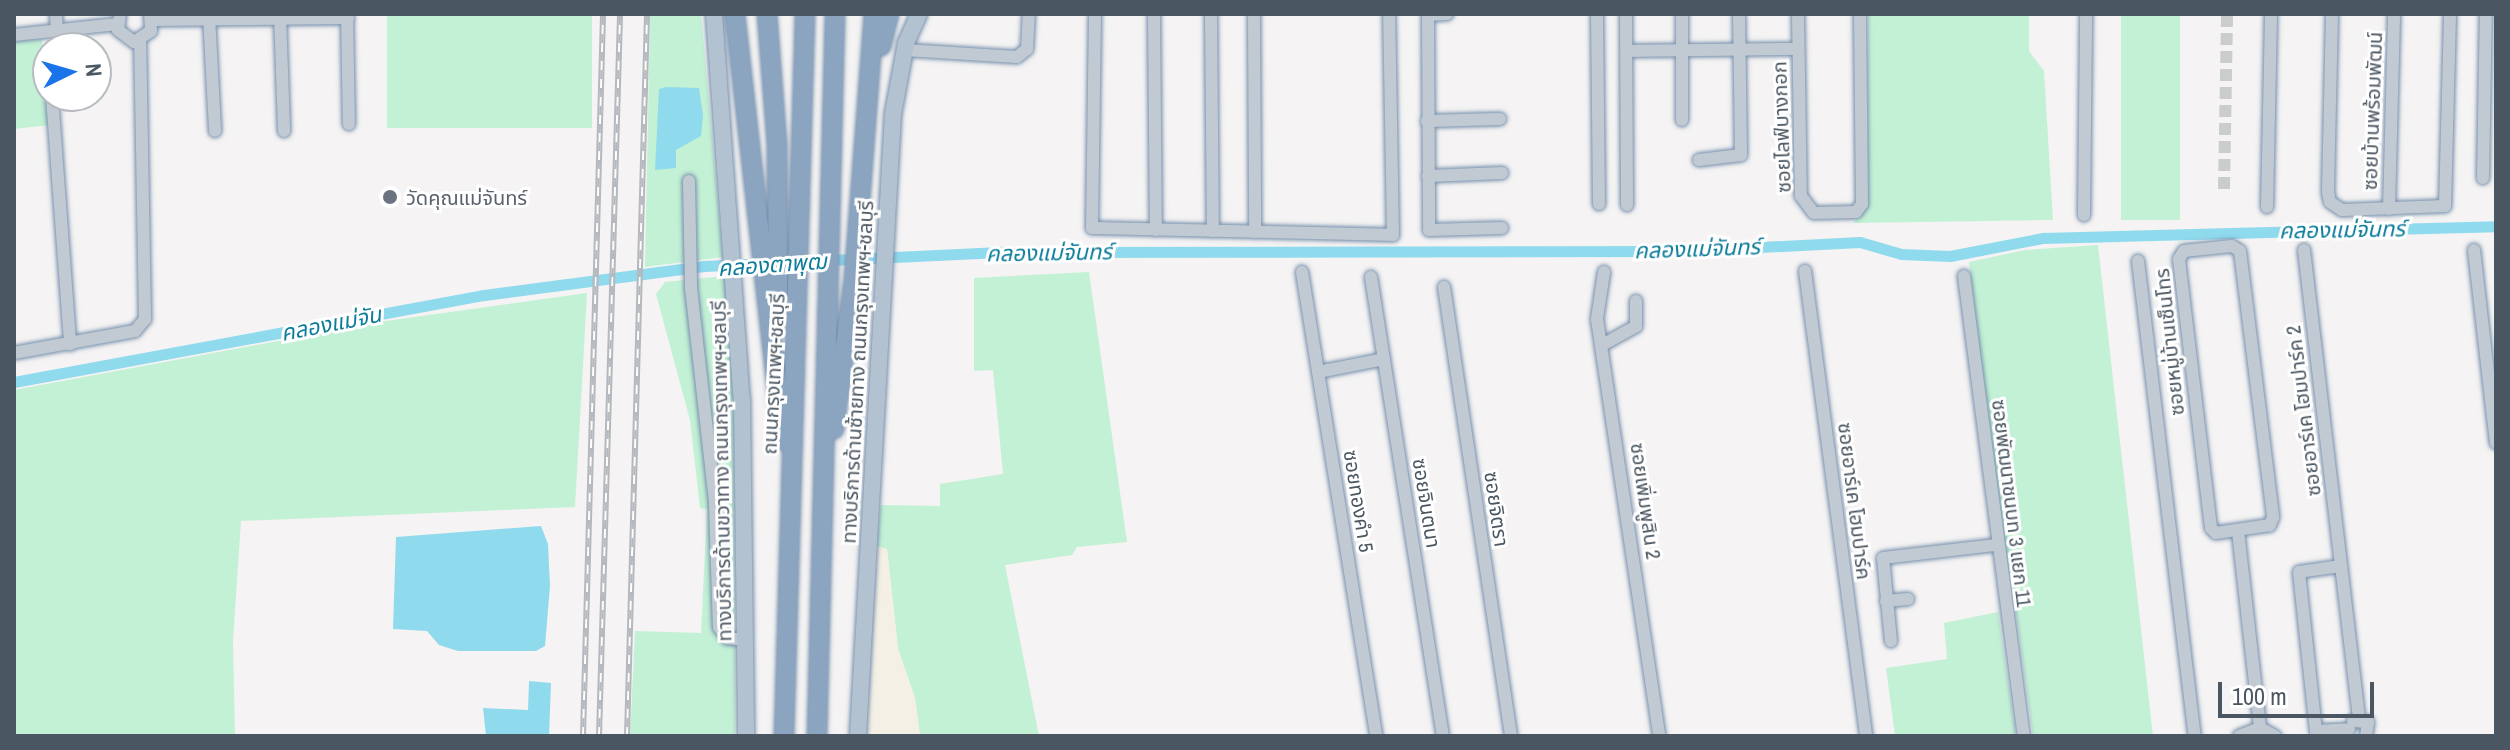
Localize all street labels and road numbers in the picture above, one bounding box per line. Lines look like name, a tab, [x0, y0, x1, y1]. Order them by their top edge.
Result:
street label: ซอยบ้านพร้อมพัฒน์	[2357, 31, 2387, 191]
street label: ซอยไลฟ์บางกอก	[1767, 61, 1795, 193]
street label: ทางบริการด้านซ้ายทาง ถนนกรุงเทพฯ-ชลบุรี	[836, 200, 878, 544]
street label: ซอยหมู่บ้านเซ็นโทร	[2149, 267, 2189, 417]
street label: ถนนกรุงเทพฯ-ชลบุรี	[757, 293, 789, 455]
street label: ทางบริการด้านขวาทาง ถนนกรุงเทพฯ-ชลบุรี	[706, 300, 736, 642]
street label: ซอยอาร์เค โฮมปาร์ค 2	[2281, 324, 2325, 498]
street label: ซอยพัฒนาชนบท 3 แยก 11	[1987, 398, 2037, 608]
street label: ซอยอาร์เค โฮมปาร์ค	[1833, 421, 1877, 581]
street label: ซอยเพิ่มพูสิน 2	[1626, 441, 1666, 561]
street label: ซอยทองคำ 5	[1339, 448, 1379, 554]
street label: ซอยจินตนา	[1408, 456, 1446, 550]
street label: ซอยจิตรา	[1480, 470, 1514, 548]

